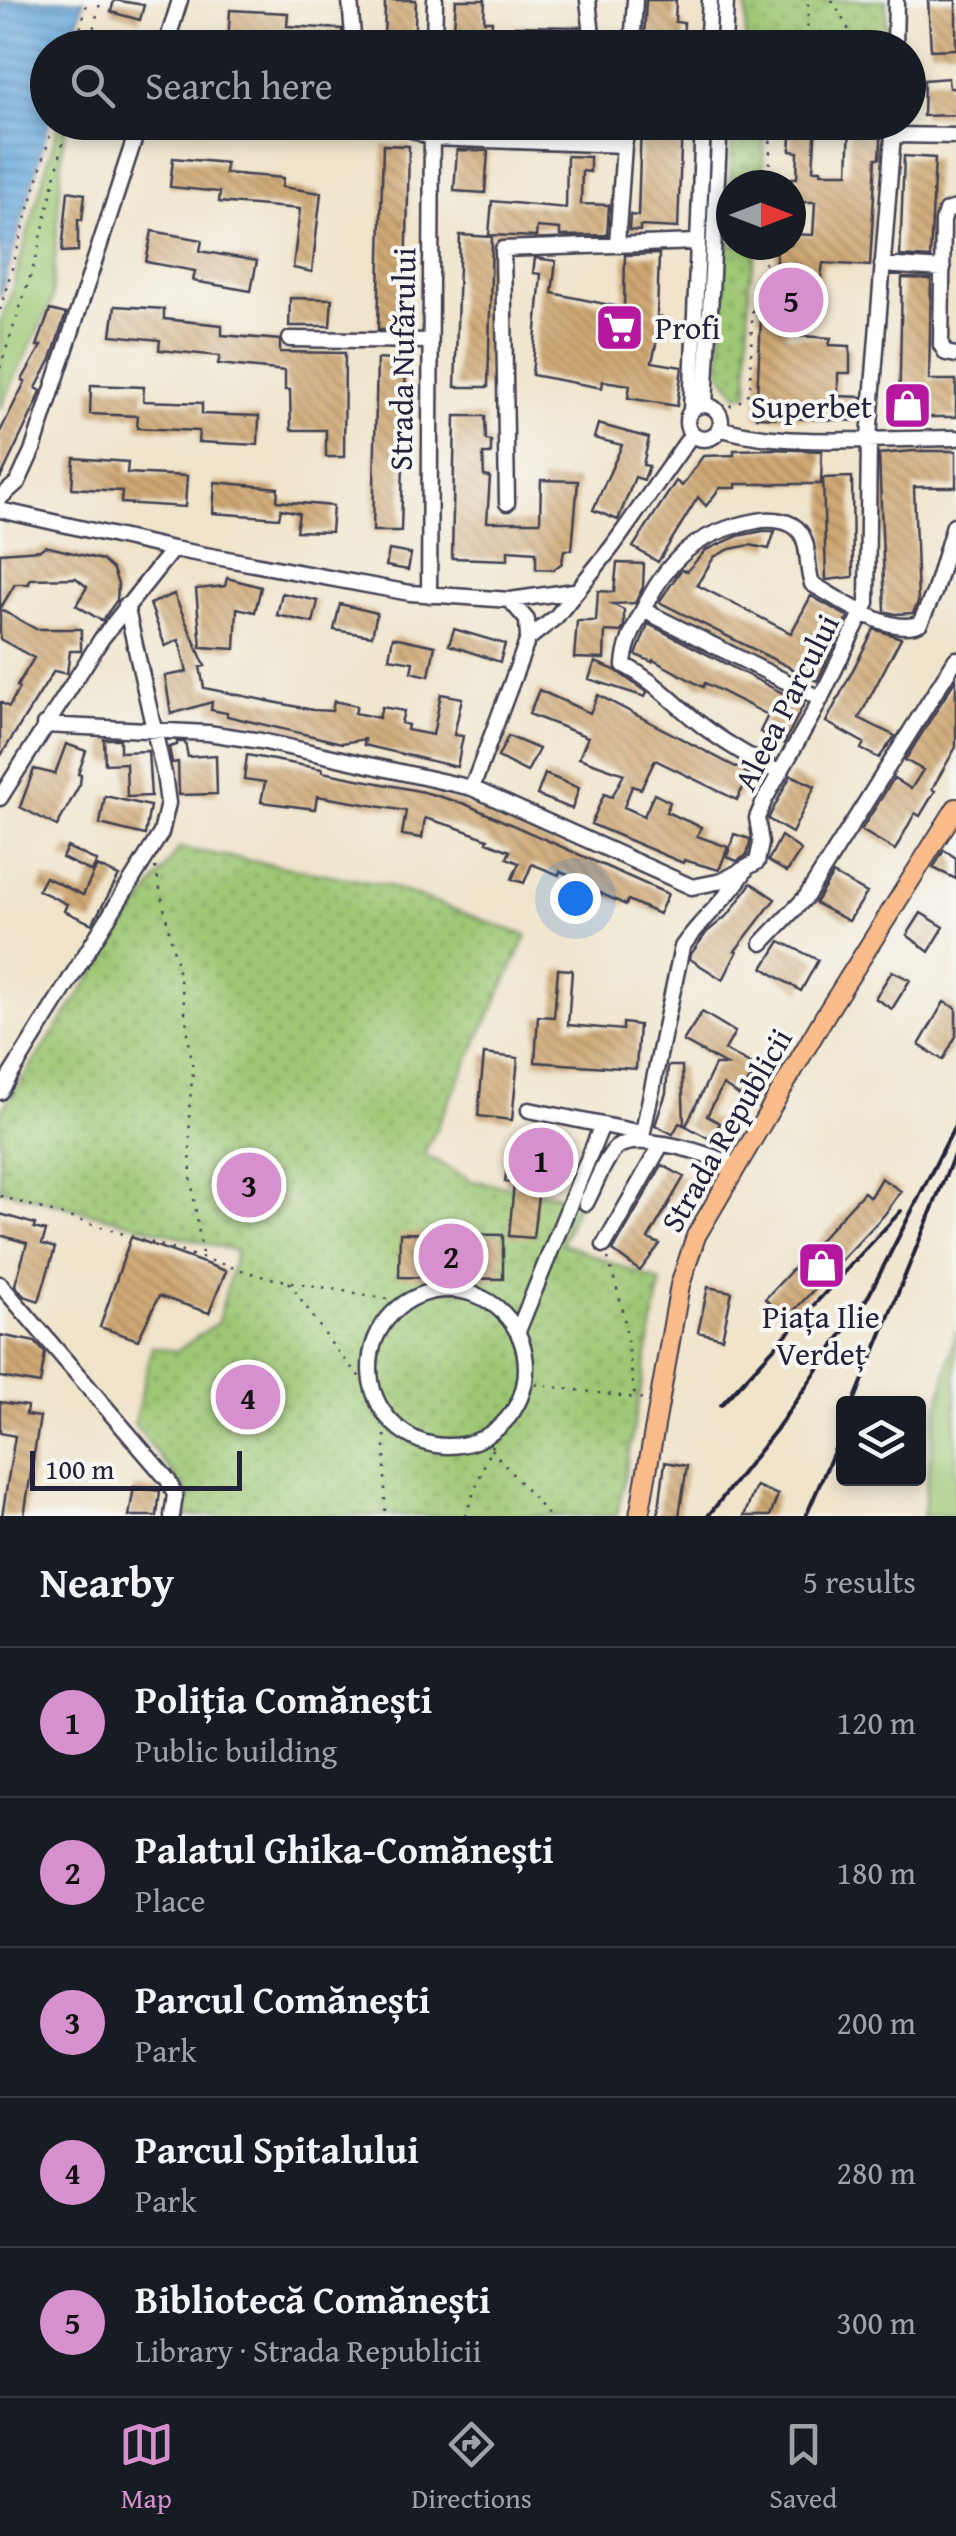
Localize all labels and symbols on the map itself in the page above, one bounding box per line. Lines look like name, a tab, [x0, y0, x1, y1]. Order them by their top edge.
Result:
north arrow	[716, 170, 806, 260]
street label: Strada Nufărului	[377, 247, 427, 471]
pin: 5	[758, 262, 824, 338]
supermarket icon: Profi	[594, 301, 646, 353]
place label: Profi	[655, 304, 720, 351]
shop icon: Superbet	[881, 380, 933, 432]
place label: Superbet	[751, 383, 872, 430]
street label: Aleea Parcului	[721, 606, 851, 798]
your location	[550, 873, 601, 924]
street label: Strada Republicii	[648, 1019, 804, 1241]
pin: 1	[508, 1122, 574, 1198]
pin: 3	[216, 1148, 282, 1222]
pin: 2	[418, 1218, 484, 1294]
shop icon: Piața Ilie Verdeț	[795, 1240, 847, 1292]
place label: Piața Ilie Verdeț	[762, 1293, 880, 1377]
pin: 4	[216, 1360, 280, 1434]
scale bar	[30, 1446, 242, 1490]

